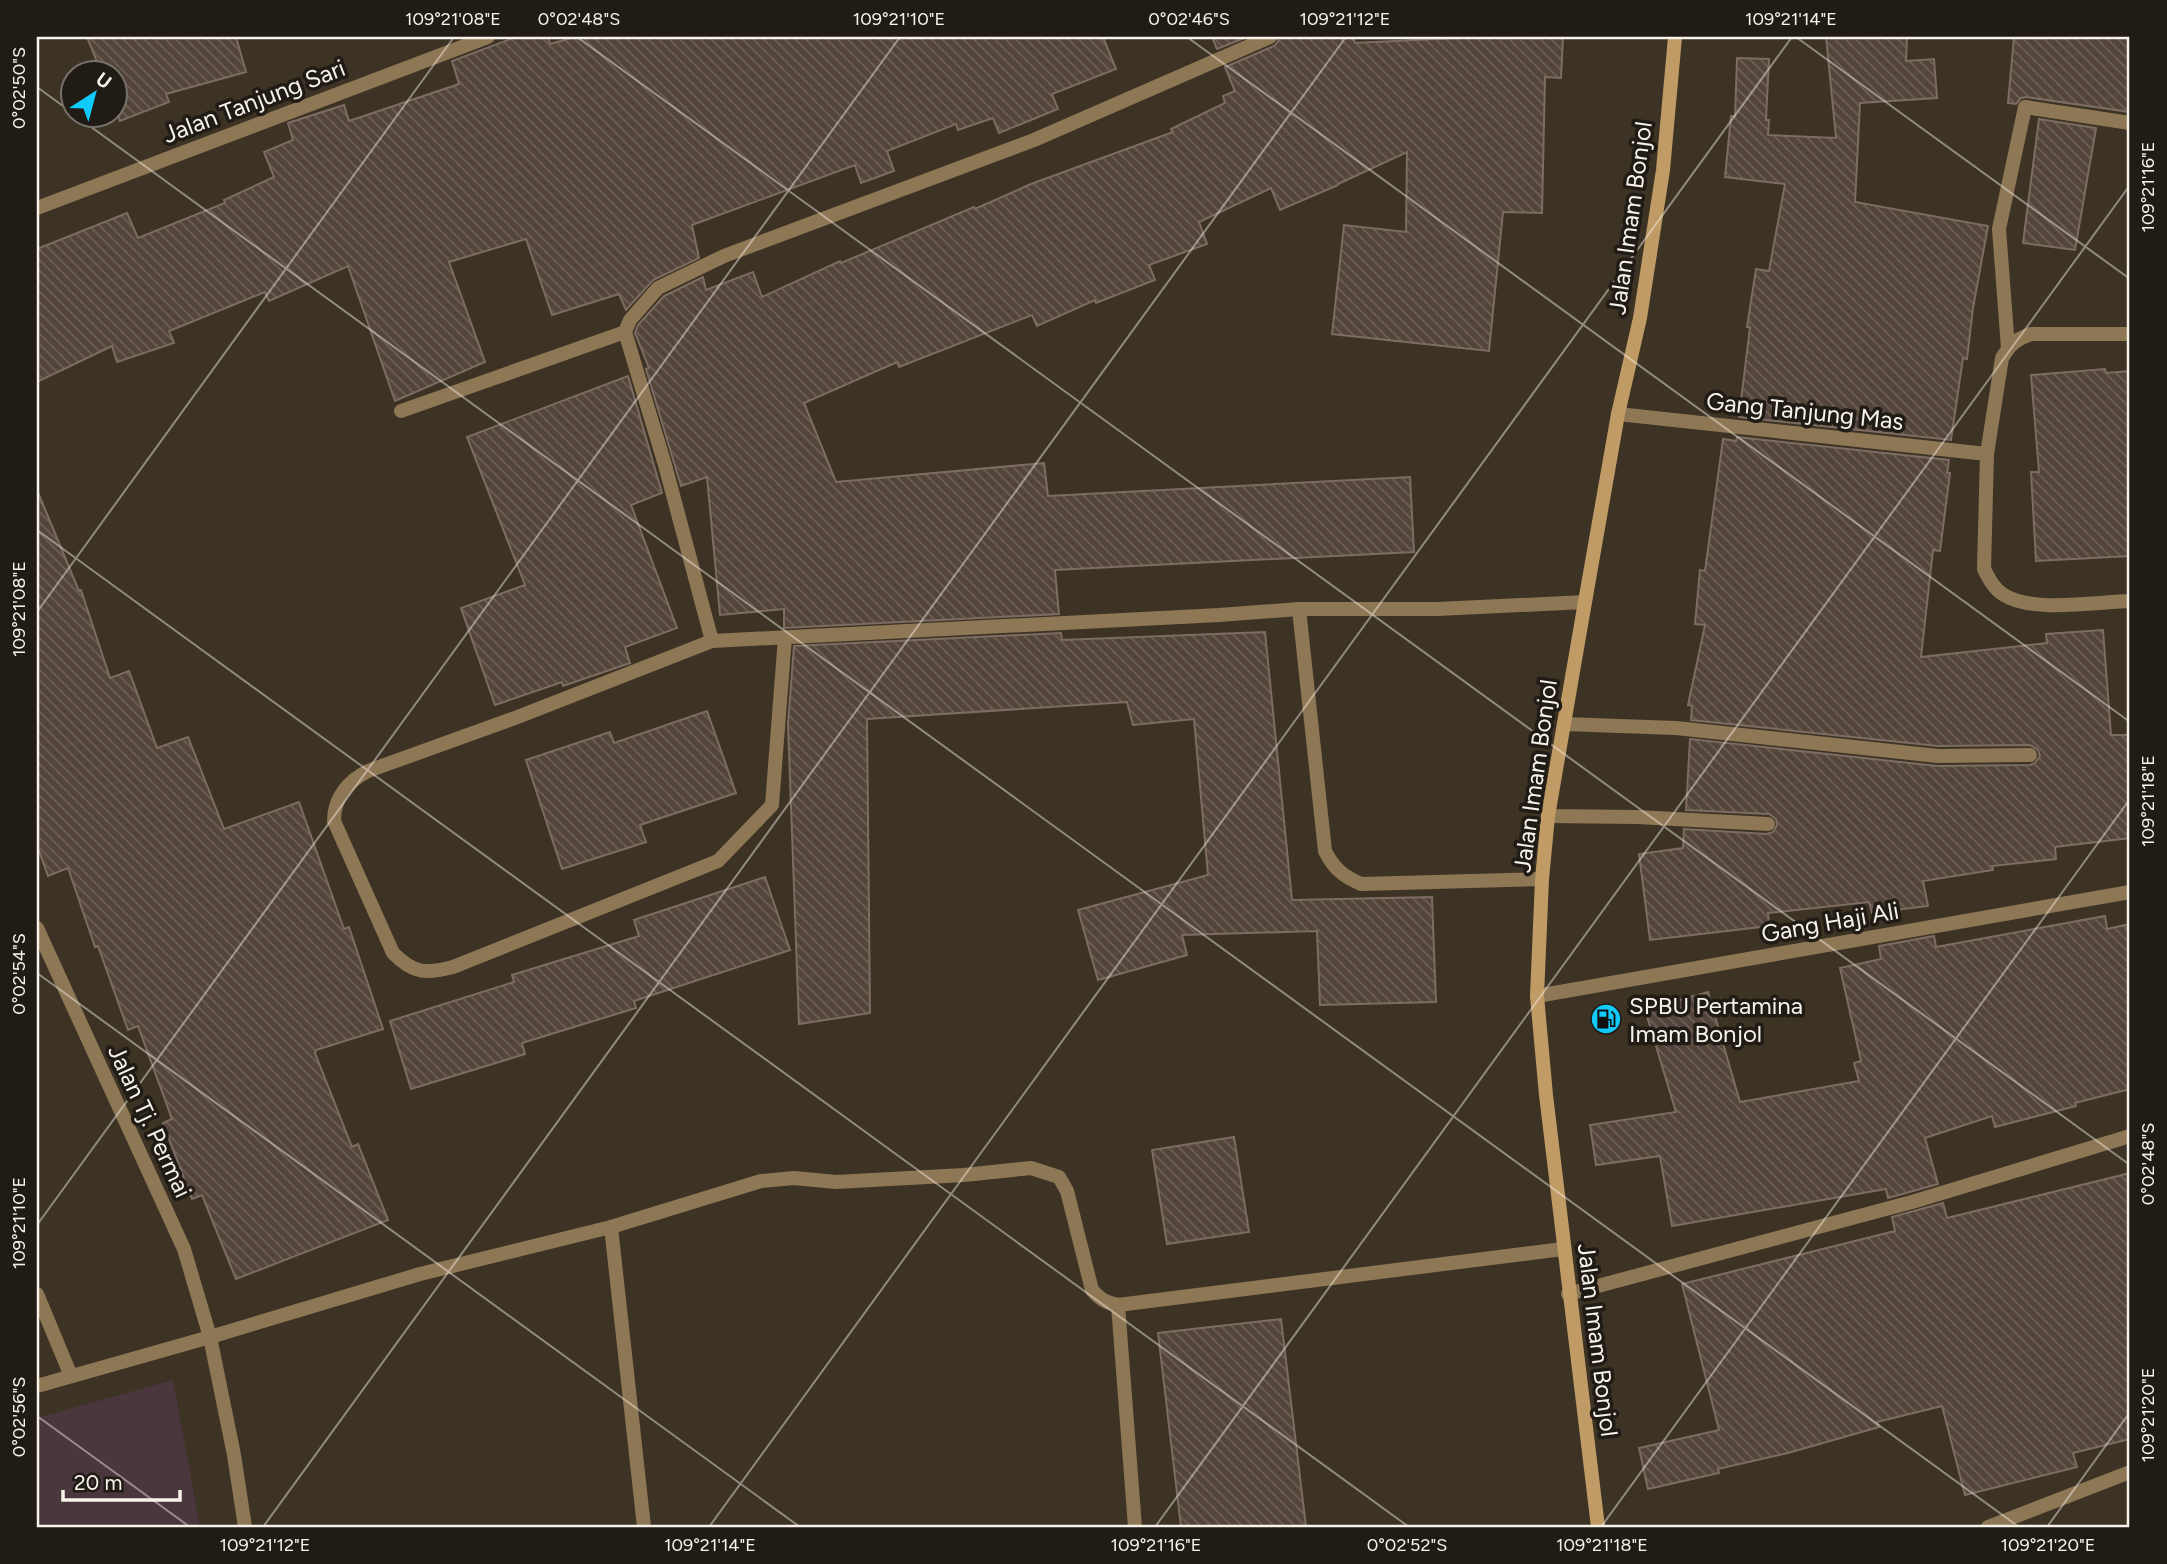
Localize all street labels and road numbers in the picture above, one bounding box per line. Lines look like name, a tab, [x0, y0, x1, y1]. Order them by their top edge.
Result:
street label: Jalan Tanjung Sari	[159, 53, 349, 149]
street label: Jalan Imam Bonjol	[1602, 120, 1658, 316]
street label: Gang Tanjung Mas	[1705, 386, 1905, 436]
street label: Jalan Imam Bonjol	[1507, 678, 1563, 874]
street label: Gang Haji Ali	[1759, 896, 1901, 948]
street label: Jalan Tj. Permai	[102, 1040, 198, 1202]
street label: Jalan Imam Bonjol	[1572, 1242, 1624, 1438]

